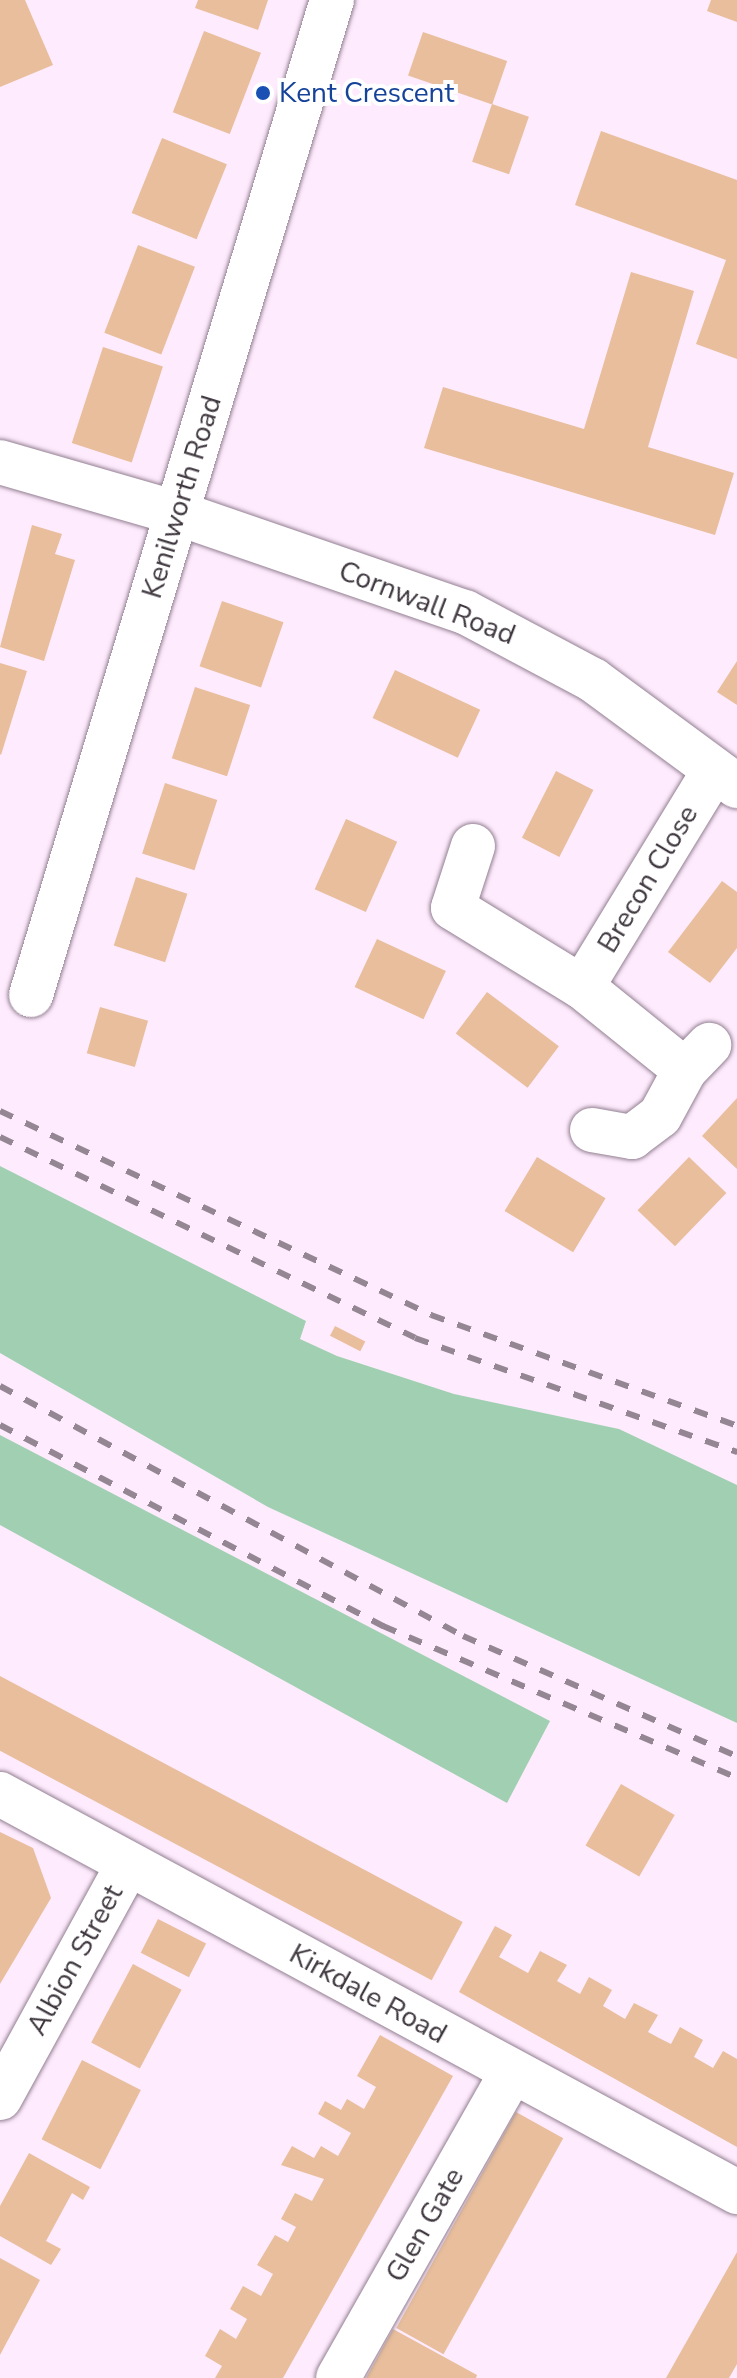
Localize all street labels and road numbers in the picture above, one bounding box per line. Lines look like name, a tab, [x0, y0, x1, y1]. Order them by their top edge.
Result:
street label: Kenilworth Road	[135, 392, 229, 602]
street label: Cornwall Road	[334, 554, 520, 652]
street label: Brecon Close	[591, 799, 705, 959]
street label: Albion Street	[20, 1879, 130, 2041]
street label: Kirkdale Road	[284, 1937, 452, 2051]
street label: Glen Gate	[379, 2162, 471, 2288]

